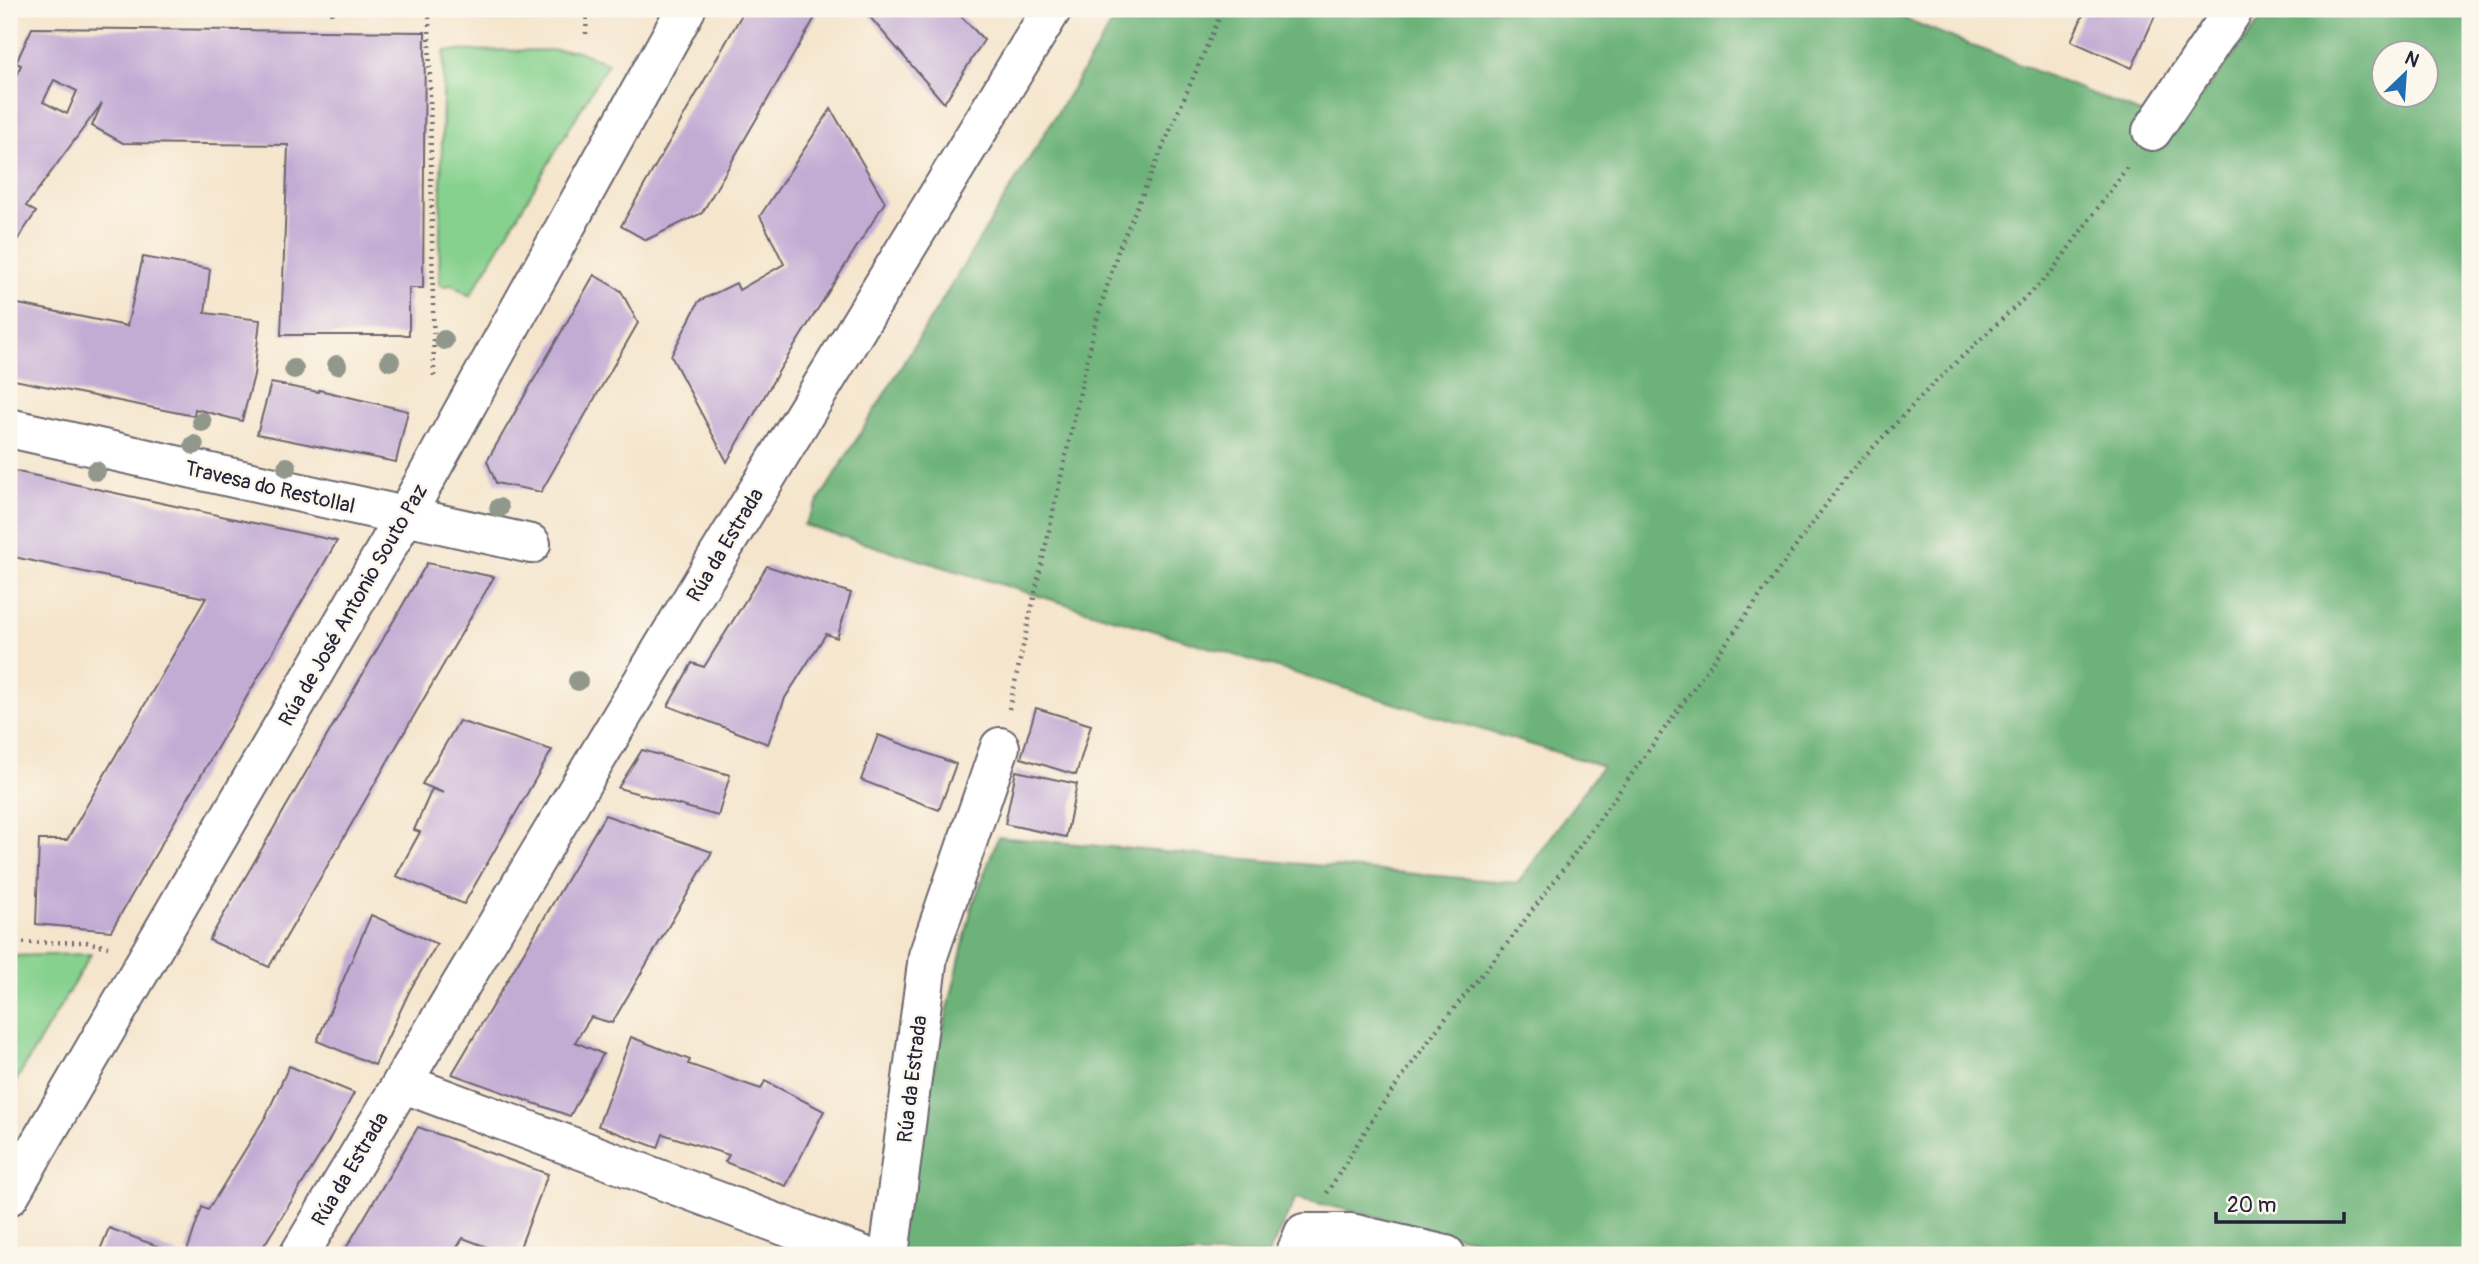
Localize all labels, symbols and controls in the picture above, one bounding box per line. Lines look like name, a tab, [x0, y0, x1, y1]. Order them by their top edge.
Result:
north arrow	[2370, 38, 2440, 108]
text: N	[2401, 46, 2423, 73]
street label: Travesa do Restollal	[182, 455, 358, 520]
street label: Rúa de José Antonio Souto Paz	[273, 479, 434, 731]
street label: Rúa da Estrada	[681, 483, 770, 607]
street label: Rúa da Estrada	[891, 1014, 934, 1144]
street label: Rúa da Estrada	[306, 1107, 395, 1231]
scale bar	[2216, 1180, 2344, 1224]
text: 20 m	[2227, 1192, 2276, 1219]

